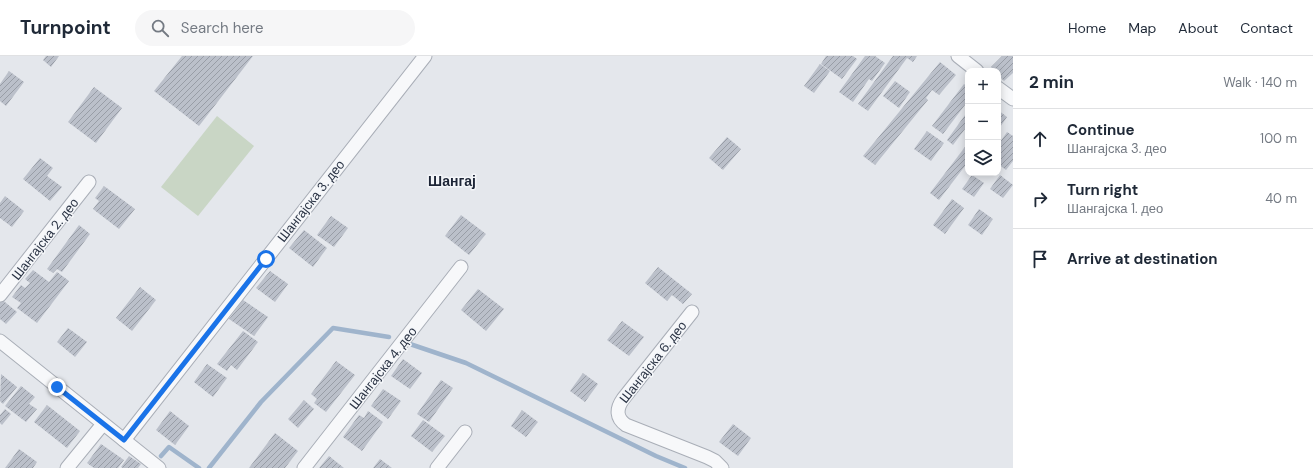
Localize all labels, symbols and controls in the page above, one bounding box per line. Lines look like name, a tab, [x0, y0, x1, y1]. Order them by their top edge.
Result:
search box	[135, 10, 415, 46]
text: Turnpoint	[20, 15, 111, 40]
icon: search	[149, 17, 171, 39]
text: Search here	[181, 18, 264, 38]
text: Home	[1068, 19, 1106, 37]
text: Map	[1128, 19, 1156, 37]
text: About	[1178, 19, 1218, 37]
text: Contact	[1240, 19, 1293, 37]
map controls	[965, 68, 1001, 176]
button: +	[965, 68, 1001, 104]
text: 2 min	[1029, 71, 1074, 93]
text: Walk · 140 m	[1223, 74, 1297, 91]
button: −	[965, 104, 1001, 140]
text: Continue	[1067, 120, 1135, 140]
icon: ahead	[1029, 128, 1051, 150]
text: 100 m	[1260, 130, 1297, 147]
button: layers	[965, 140, 1001, 176]
text: Шангајска 3. део	[1067, 140, 1167, 157]
street label: Шангајска 3. део	[274, 156, 348, 246]
district label: Шангај	[428, 172, 476, 190]
text: Turn right	[1067, 180, 1138, 200]
icon: right	[1029, 188, 1051, 210]
text: 40 m	[1265, 190, 1297, 207]
street label: Шангајска 2. део	[8, 195, 82, 283]
text: Шангајска 1. део	[1067, 200, 1163, 217]
icon: arrive	[1029, 248, 1051, 270]
text: Arrive at destination	[1067, 249, 1218, 269]
route start	[257, 250, 275, 268]
street label: Шангајска 6. део	[616, 317, 690, 407]
street label: Шангајска 4. део	[346, 323, 420, 413]
route end	[48, 378, 66, 396]

